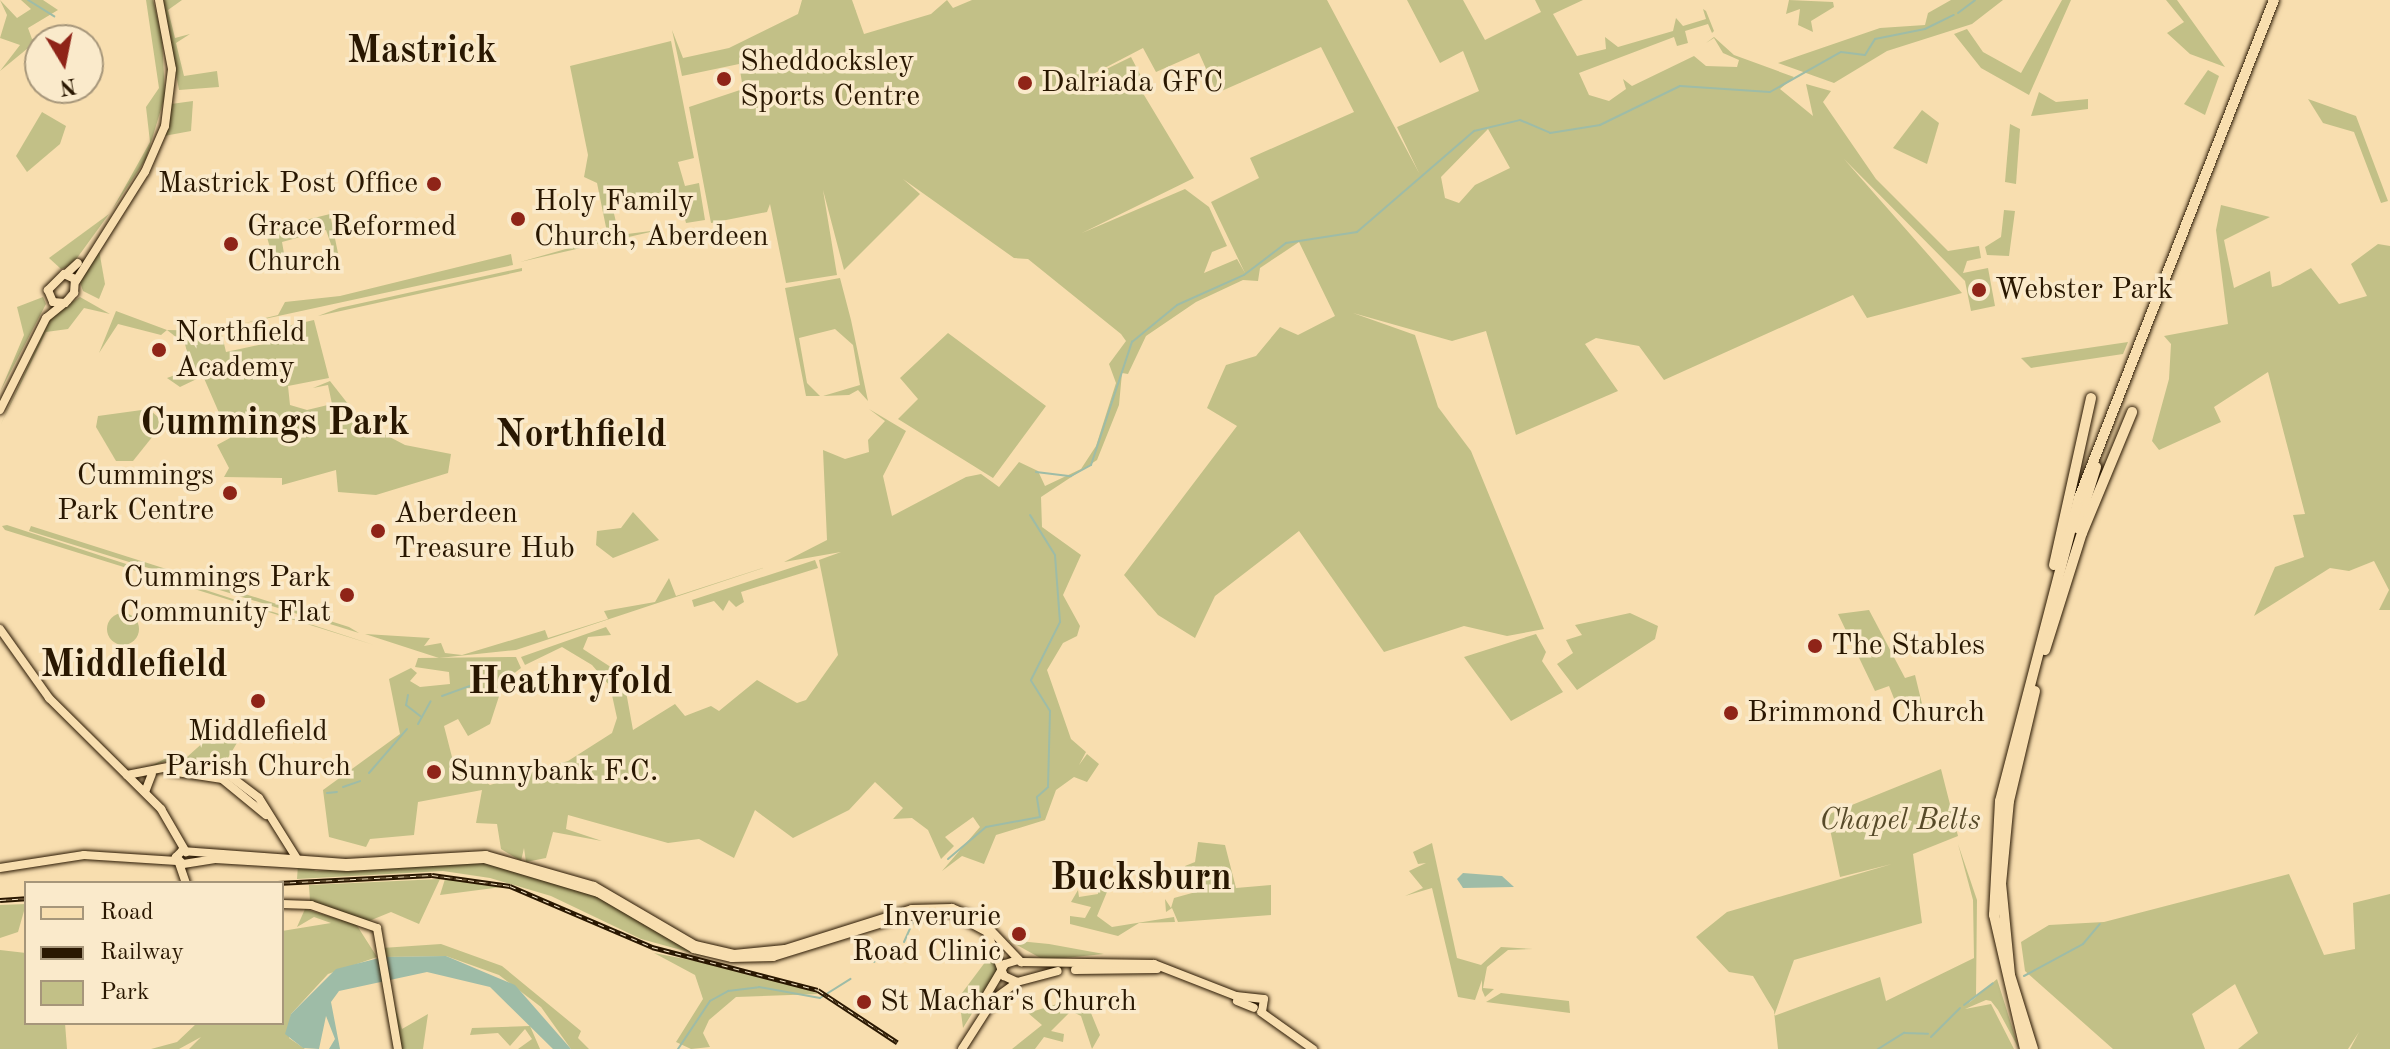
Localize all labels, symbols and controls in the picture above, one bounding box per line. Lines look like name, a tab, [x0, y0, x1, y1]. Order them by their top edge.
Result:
north arrow	[24, 24, 104, 104]
district label: Mastrick	[347, 30, 497, 76]
place label: Sheddocksley Sports Centre	[740, 44, 920, 114]
place label: Dalriada GFC	[1041, 65, 1223, 101]
marker: Sheddocksley Sports Centre	[715, 70, 733, 88]
text: N	[58, 73, 78, 98]
marker: Dalriada GFC	[1016, 74, 1034, 92]
place label: Mastrick Post Office	[158, 166, 418, 202]
marker: Mastrick Post Office	[425, 175, 443, 193]
place label: Holy Family Church, Aberdeen	[534, 184, 769, 254]
place label: Grace Reformed Church	[247, 209, 457, 280]
marker: Holy Family Church, Aberdeen	[509, 210, 527, 228]
marker: Grace Reformed Church	[222, 235, 240, 253]
place label: Webster Park	[1995, 272, 2173, 308]
marker: Webster Park	[1970, 281, 1988, 299]
place label: Northfield Academy	[175, 315, 306, 386]
marker: Northfield Academy	[150, 341, 168, 359]
district label: Cummings Park	[140, 402, 410, 448]
district label: Northfield	[495, 414, 667, 460]
place label: Cummings Park Centre	[57, 458, 214, 528]
marker: Cummings Park Centre	[221, 484, 239, 502]
place label: Aberdeen Treasure Hub	[394, 496, 575, 566]
marker: Aberdeen Treasure Hub	[369, 522, 387, 540]
place label: Cummings Park Community Flat	[120, 560, 331, 630]
marker: Cummings Park Community Flat	[338, 586, 356, 604]
place label: The Stables	[1831, 628, 1985, 664]
marker: The Stables	[1806, 637, 1824, 655]
district label: Middlefield	[40, 644, 228, 690]
district label: Heathryfold	[468, 661, 672, 707]
marker: Middlefield Parish Church	[249, 692, 267, 710]
place label: Brimmond Church	[1747, 695, 1985, 731]
marker: Brimmond Church	[1722, 704, 1740, 722]
place label: Middlefield Parish Church	[165, 714, 351, 784]
place label: Sunnybank F.C.	[450, 754, 658, 790]
marker: Sunnybank F.C.	[425, 763, 443, 781]
park label: Chapel Belts	[1819, 803, 1981, 839]
district label: Bucksburn	[1050, 857, 1232, 903]
legend	[24, 881, 284, 1025]
place label: Inverurie Road Clinic	[852, 899, 1001, 970]
text: Road	[100, 901, 153, 925]
marker: Inverurie Road Clinic	[1008, 923, 1030, 945]
text: Railway	[100, 941, 184, 965]
text: Park	[100, 981, 149, 1005]
place label: St Machar's Church	[880, 984, 1137, 1020]
marker: St Machar's Church	[855, 993, 873, 1011]

